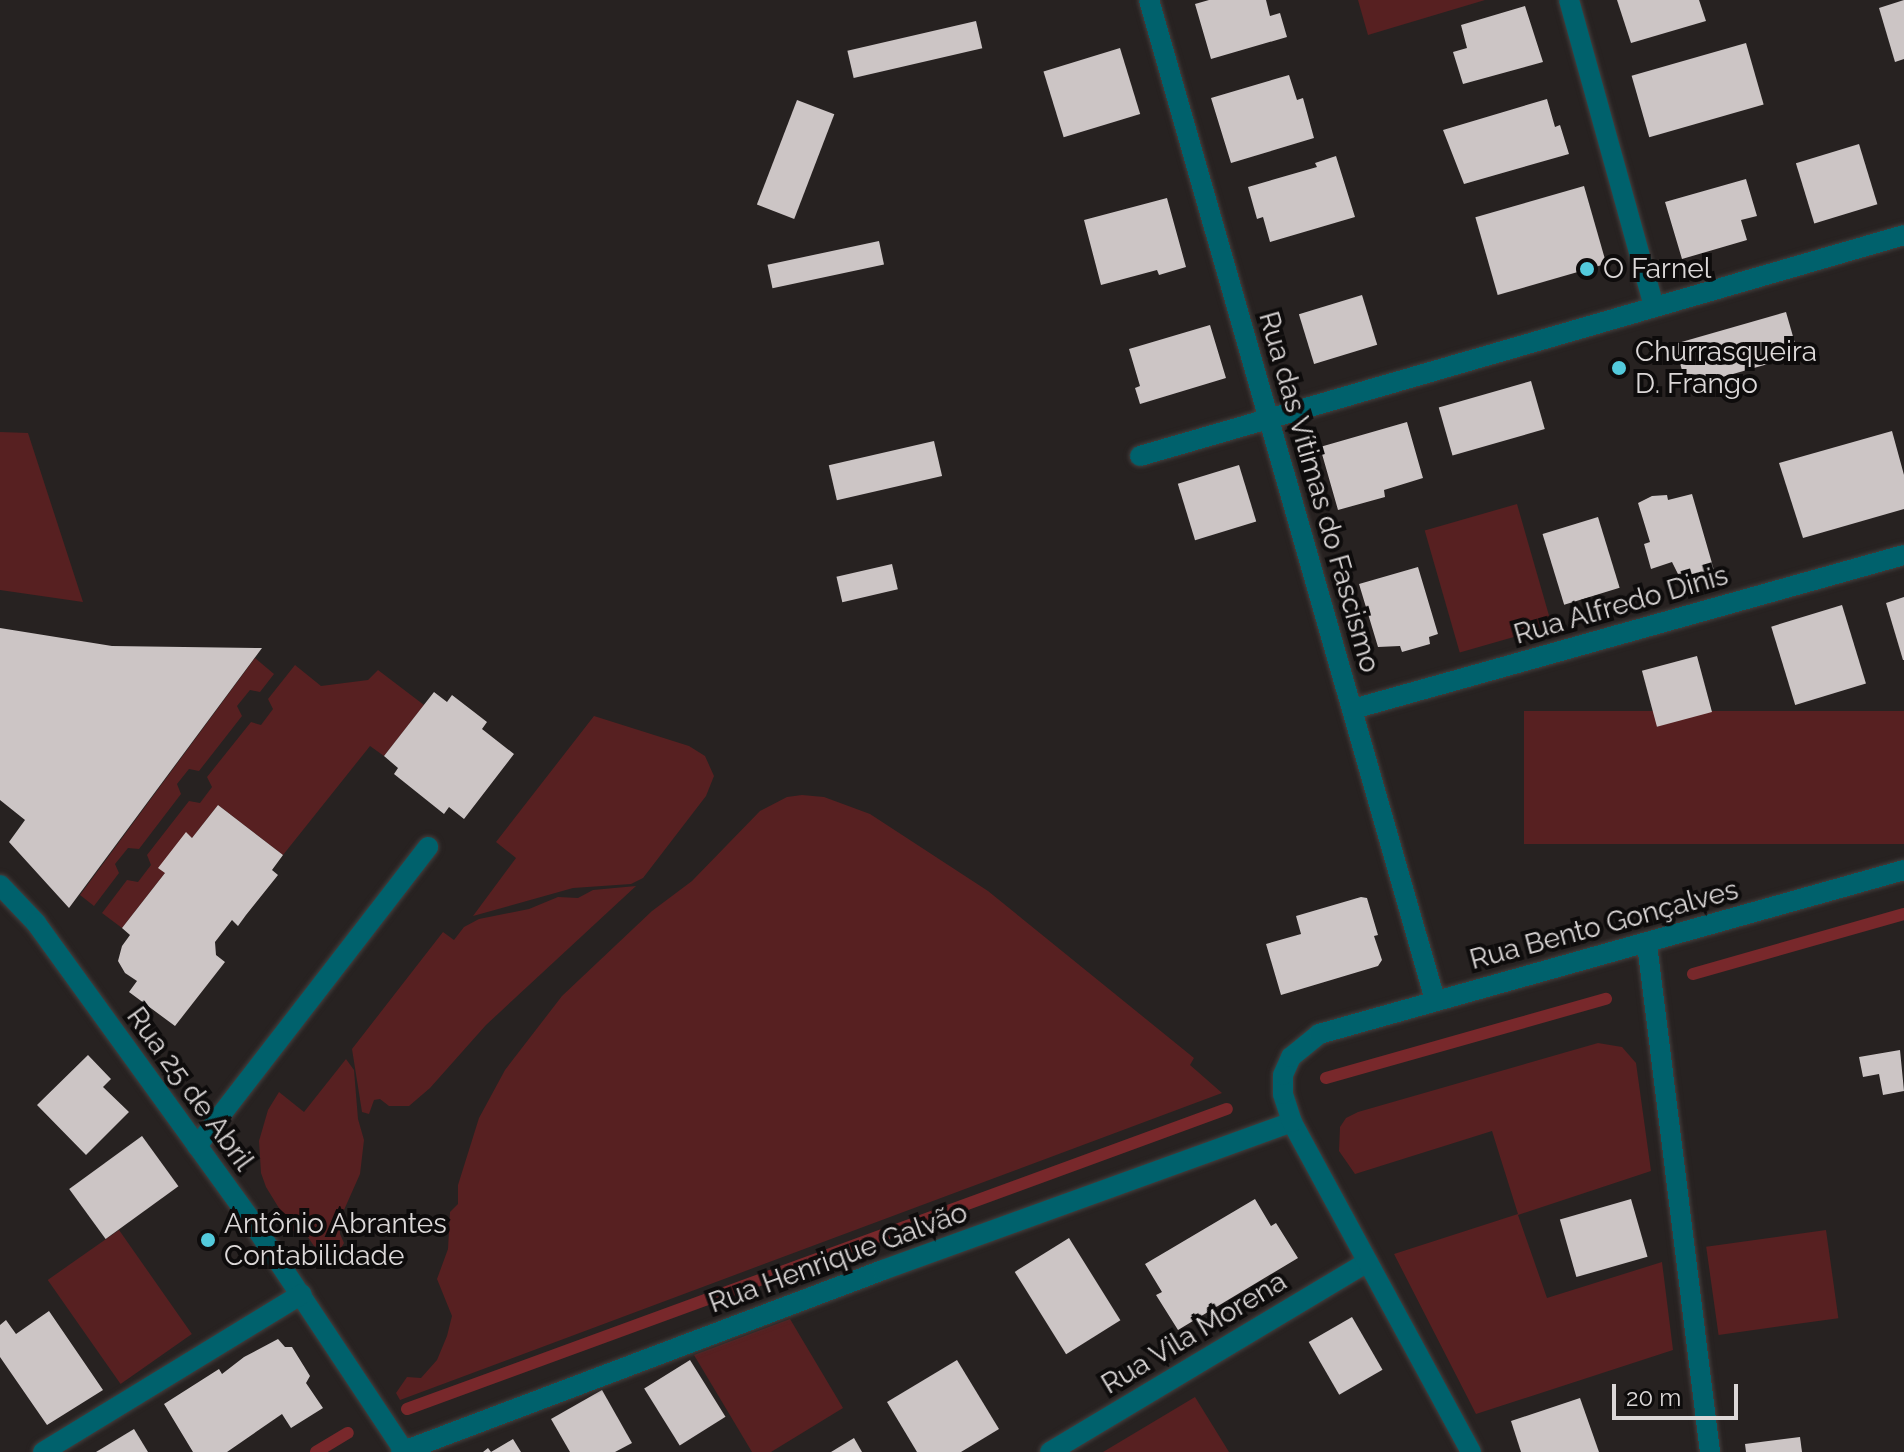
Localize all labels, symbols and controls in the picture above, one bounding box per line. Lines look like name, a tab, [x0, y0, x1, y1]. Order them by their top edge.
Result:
place label: O Farnel	[1603, 252, 1711, 286]
marker: O Farnel	[1578, 260, 1596, 278]
street label: Rua das Vítimas do Fascismo	[1251, 307, 1387, 677]
place label: Churrasqueira D. Frango	[1635, 335, 1817, 401]
marker: Churrasqueira D. Frango	[1610, 359, 1628, 377]
street label: Rua Alfredo Dinis	[1510, 558, 1732, 652]
street label: Rua Bento Gonçalves	[1466, 873, 1742, 977]
street label: Rua 25 de Abril	[119, 1000, 261, 1178]
street label: Rua Henrique Galvão	[704, 1196, 972, 1320]
place label: Antônio Abrantes Contabilidade	[224, 1207, 448, 1273]
marker: Antônio Abrantes Contabilidade	[199, 1231, 217, 1249]
street label: Rua Vila Morena	[1095, 1264, 1293, 1402]
scale bar	[1616, 1368, 1742, 1418]
text: 20 m	[1626, 1383, 1681, 1412]

